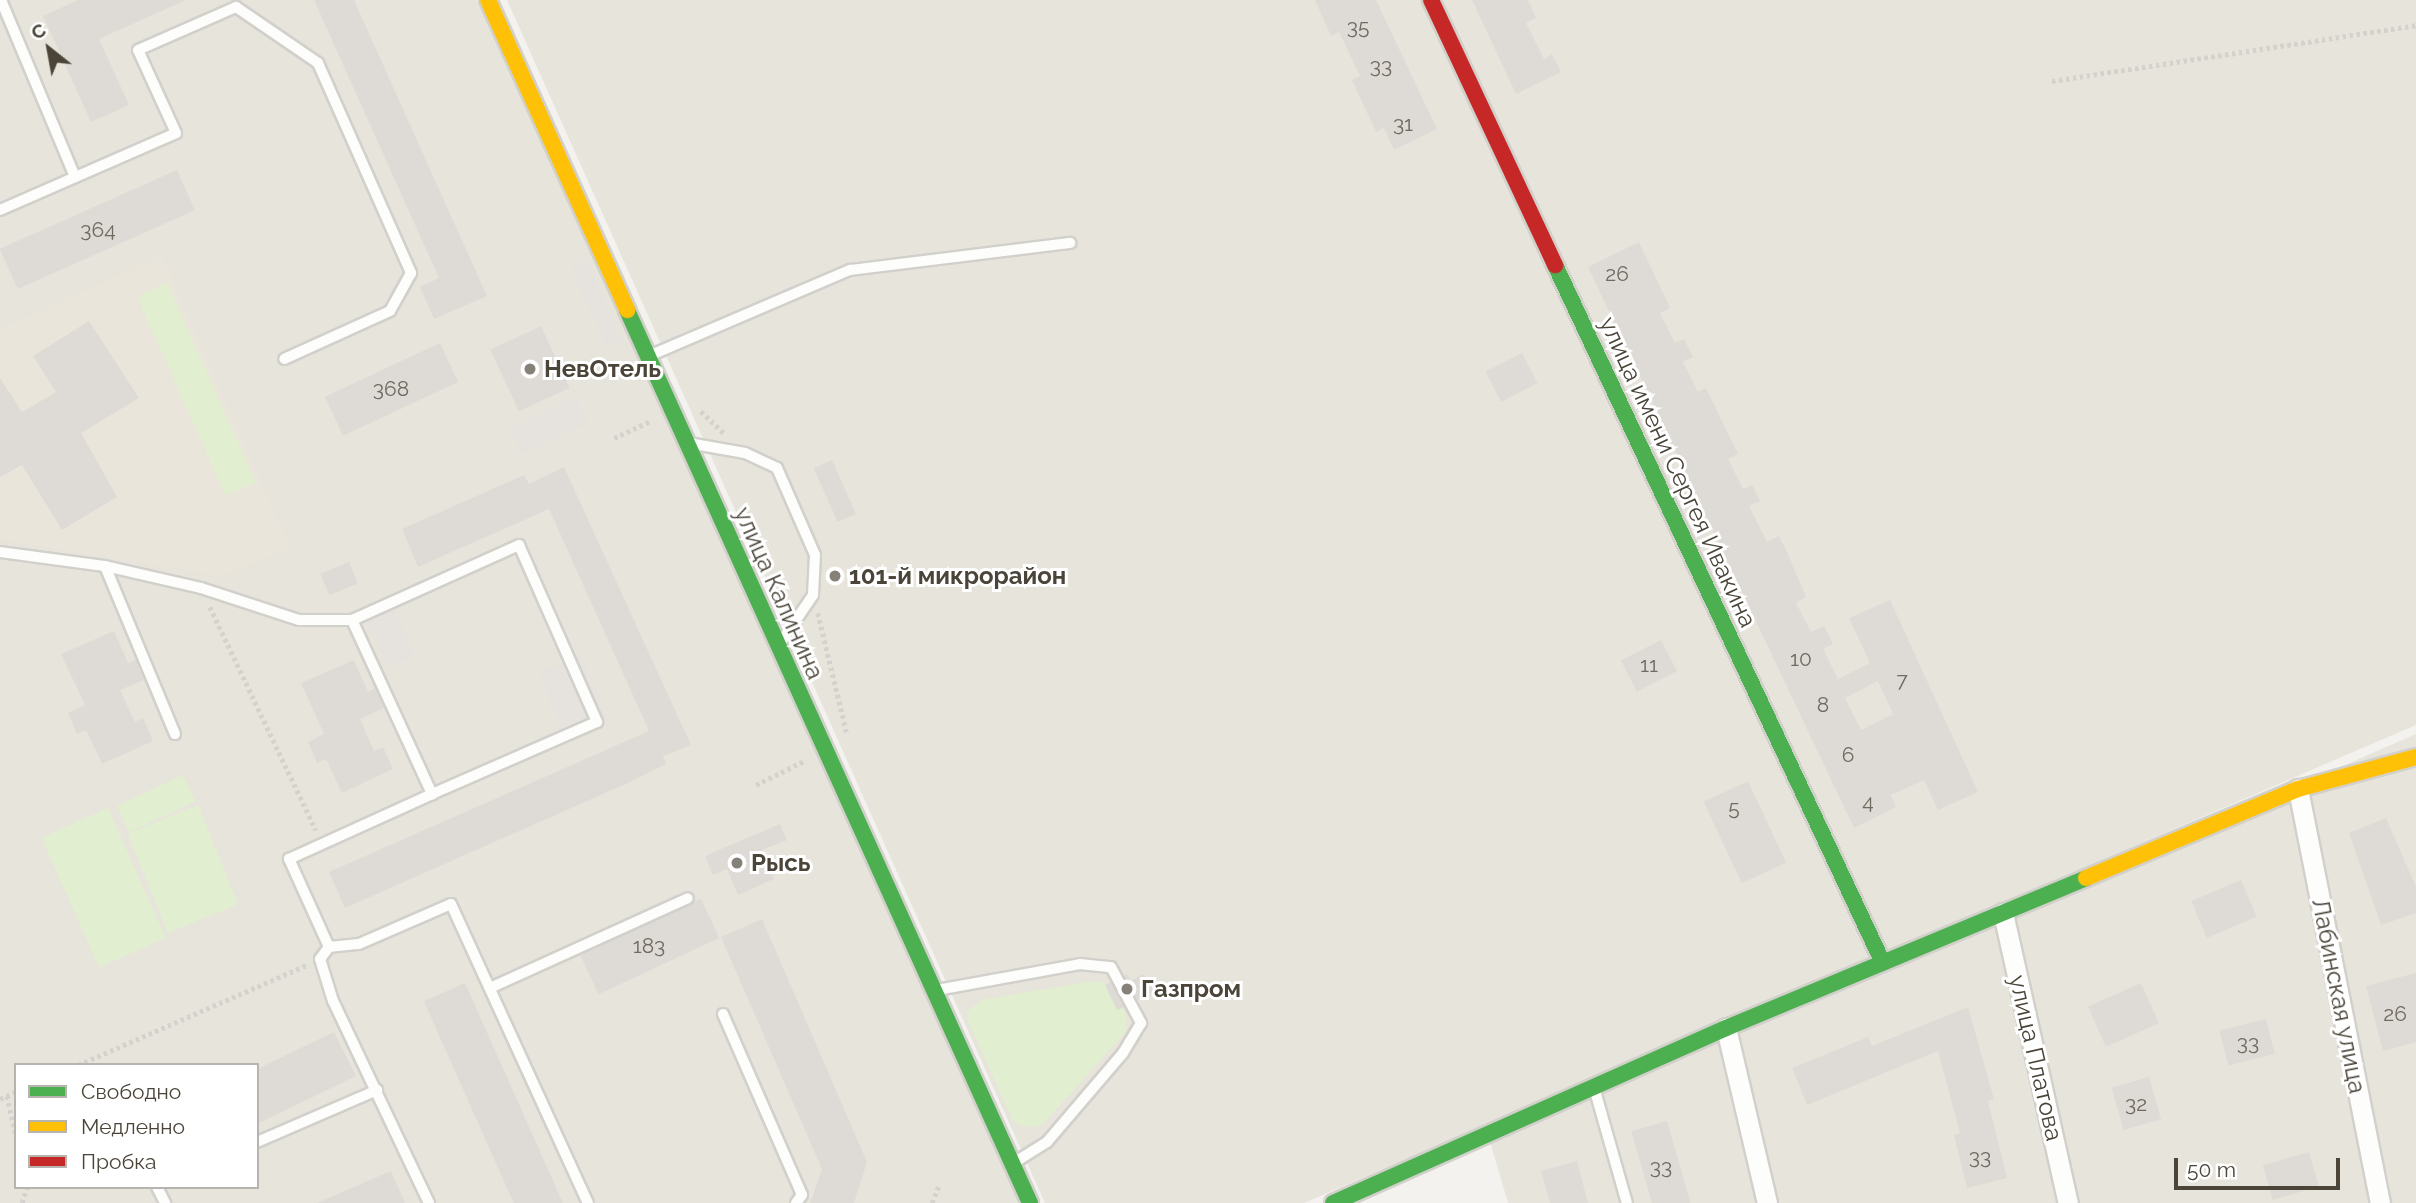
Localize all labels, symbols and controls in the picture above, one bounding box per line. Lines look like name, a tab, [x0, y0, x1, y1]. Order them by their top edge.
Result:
north arrow	[14, 14, 84, 84]
house number: 35	[1347, 14, 1369, 40]
text: С	[27, 18, 49, 44]
house number: 33	[1370, 53, 1392, 79]
house number: 31	[1393, 111, 1413, 137]
house number: 364	[80, 217, 116, 243]
house number: 26	[1605, 261, 1629, 287]
street label: улица имени Сергея Ивакина	[1593, 312, 1763, 632]
place label: НевОтель	[544, 355, 661, 383]
marker: НевОтель	[522, 361, 538, 377]
house number: 368	[373, 376, 409, 402]
street label: улица Калинина	[728, 502, 830, 684]
place label: 101-й микрорайон	[849, 562, 1066, 590]
marker: 101-й микрорайон	[827, 568, 843, 584]
house number: 10	[1790, 646, 1812, 672]
house number: 11	[1640, 652, 1658, 678]
house number: 7	[1896, 667, 1908, 693]
house number: 8	[1817, 692, 1829, 718]
house number: 6	[1842, 742, 1854, 768]
house number: 4	[1862, 789, 1874, 815]
house number: 5	[1728, 795, 1740, 821]
place label: Рысь	[751, 849, 810, 877]
marker: Рысь	[729, 855, 745, 871]
street label: Лабинская улица	[2306, 896, 2372, 1096]
house number: 183	[633, 933, 665, 959]
street label: улица Платова	[2003, 972, 2069, 1144]
place label: Газпром	[1141, 975, 1241, 1003]
marker: Газпром	[1119, 981, 1135, 997]
house number: 26	[2383, 1001, 2407, 1027]
house number: 33	[2237, 1030, 2259, 1056]
legend	[14, 1063, 259, 1189]
text: Свободно	[81, 1079, 181, 1104]
house number: 32	[2125, 1091, 2147, 1117]
text: Медленно	[81, 1114, 185, 1139]
house number: 33	[1969, 1144, 1991, 1170]
scale bar	[2178, 1144, 2344, 1188]
text: Пробка	[81, 1149, 157, 1174]
house number: 33	[1650, 1154, 1672, 1180]
text: 50 m	[2187, 1157, 2236, 1182]

